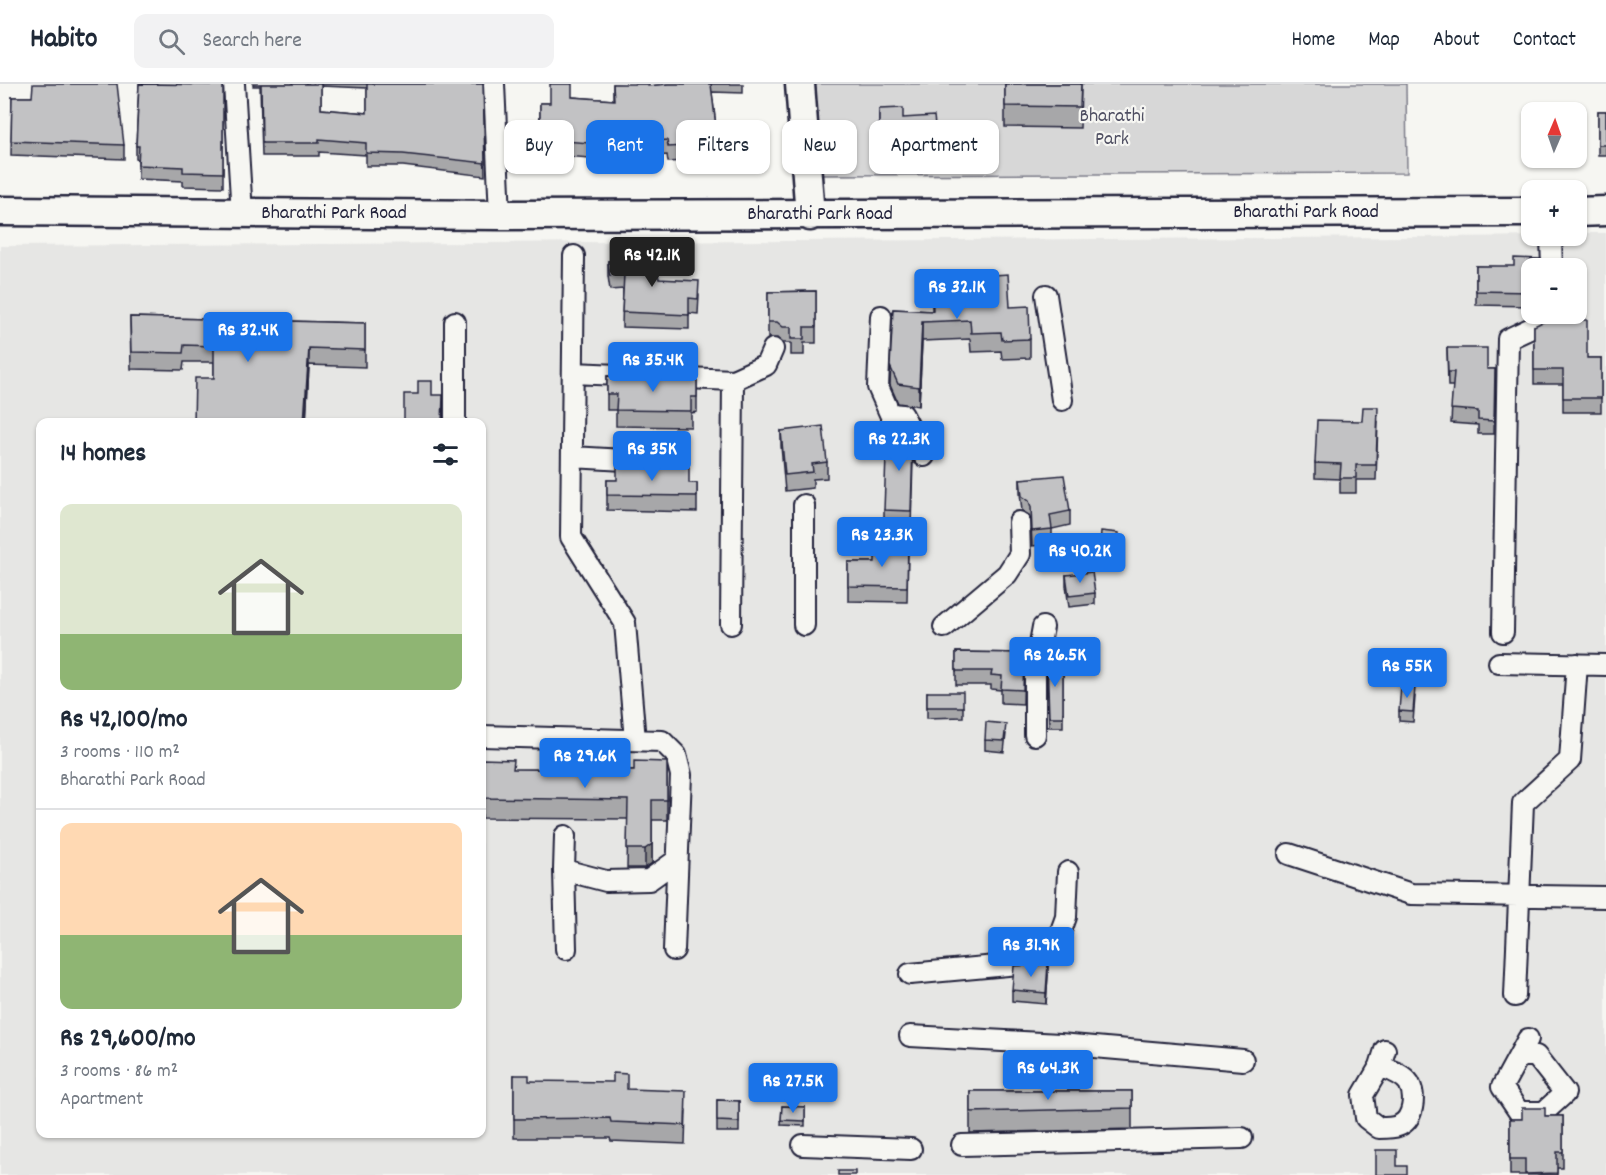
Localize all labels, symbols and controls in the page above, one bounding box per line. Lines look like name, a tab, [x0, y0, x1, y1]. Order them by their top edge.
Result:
search box	[134, 14, 554, 68]
text: Habito	[30, 21, 98, 61]
icon: search	[155, 25, 188, 58]
text: Search here	[203, 26, 302, 57]
text: Home	[1291, 26, 1335, 56]
text: Map	[1368, 26, 1400, 56]
text: About	[1433, 26, 1480, 56]
text: Contact	[1513, 26, 1576, 56]
north arrow	[1521, 102, 1587, 168]
map controls	[1521, 102, 1587, 324]
park label: Bharathi Park	[1079, 103, 1145, 154]
chip: Buy	[504, 120, 574, 174]
chip: Rent	[586, 120, 664, 174]
chip: Filters	[676, 120, 770, 174]
chip: New	[782, 120, 857, 174]
chip: Apartment	[869, 120, 999, 174]
button: +	[1521, 180, 1587, 246]
street label: Bharathi Park Road	[1233, 199, 1379, 227]
street label: Bharathi Park Road	[261, 200, 407, 228]
street label: Bharathi Park Road	[747, 201, 893, 229]
pin: Rs 42.1K	[590, 237, 714, 288]
text: Rs 42.1K	[624, 242, 680, 270]
button: −	[1521, 258, 1587, 324]
pin: Rs 32.1K	[895, 269, 1019, 320]
text: Rs 32.1K	[928, 274, 986, 302]
pin: Rs 32.4K	[186, 312, 310, 363]
text: Rs 32.4K	[217, 317, 279, 345]
pin: Rs 35.4K	[591, 342, 715, 393]
text: Rs 35.4K	[622, 347, 684, 375]
pin: Rs 22.3K	[837, 421, 961, 472]
text: Rs 22.3K	[868, 426, 930, 454]
pin: Rs 35K	[603, 431, 701, 482]
text: 14 homes	[60, 436, 146, 473]
text: Rs 35K	[627, 436, 677, 464]
icon: filters	[429, 438, 462, 471]
pin: Rs 23.3K	[820, 517, 944, 568]
text: Rs 23.3K	[851, 522, 913, 550]
pin: Rs 40.2K	[1018, 533, 1142, 584]
text: Rs 40.2K	[1048, 538, 1112, 566]
icon: home	[207, 543, 315, 651]
pin: Rs 26.5K	[993, 637, 1117, 688]
text: Rs 26.5K	[1023, 642, 1087, 670]
pin: Rs 55K	[1358, 648, 1456, 699]
text: Rs 55K	[1382, 653, 1432, 681]
text: Rs 42,100/mo	[60, 702, 188, 739]
pin: Rs 29.6K	[523, 738, 647, 789]
text: 3 rooms · 110 m²	[60, 739, 180, 767]
text: Rs 29.6K	[554, 743, 617, 771]
text: Bharathi Park Road	[60, 767, 206, 795]
icon: home	[207, 862, 315, 970]
pin: Rs 31.9K	[969, 927, 1093, 978]
text: Rs 31.9K	[1002, 932, 1060, 960]
text: Rs 29,600/mo	[60, 1021, 196, 1058]
pin: Rs 64.3K	[986, 1050, 1110, 1101]
text: Rs 64.3K	[1017, 1055, 1079, 1083]
text: 3 rooms · 86 m²	[60, 1058, 178, 1086]
pin: Rs 27.5K	[731, 1063, 855, 1114]
text: Rs 27.5K	[763, 1068, 823, 1096]
text: Apartment	[60, 1086, 143, 1114]

